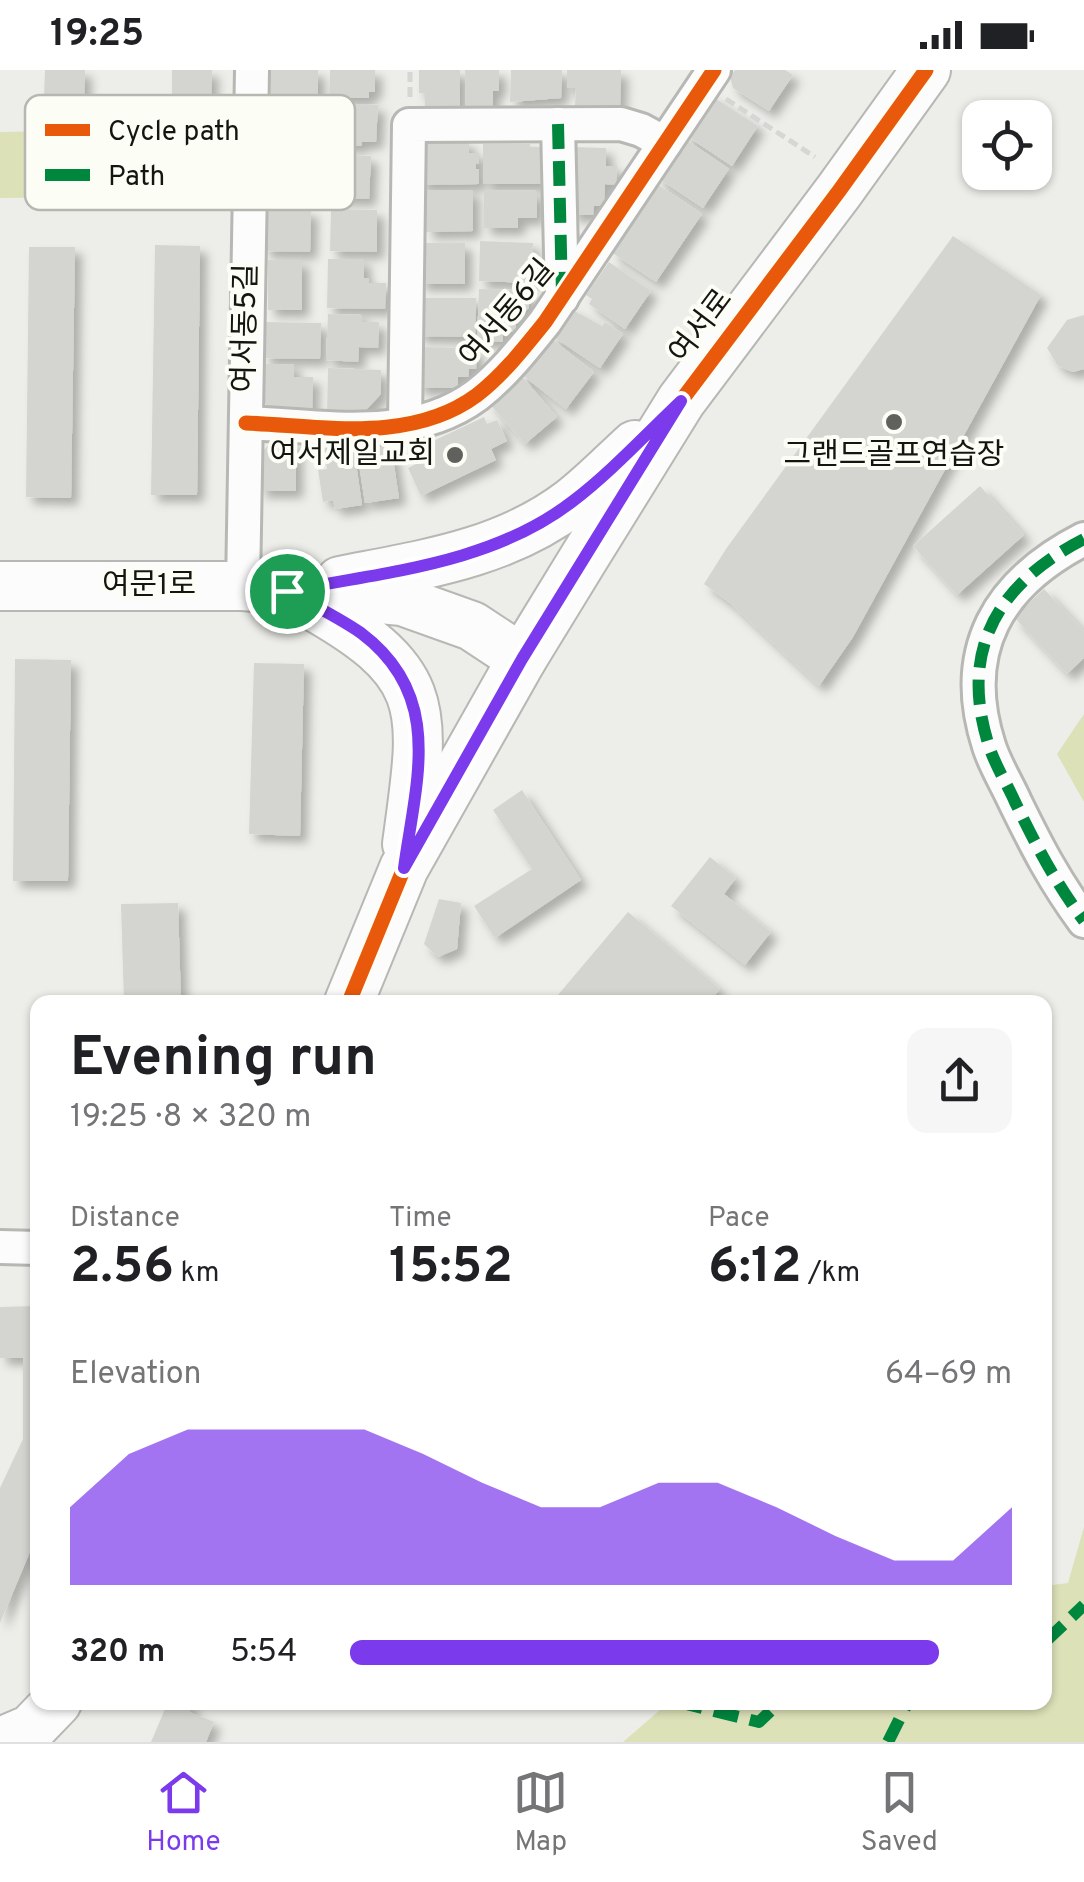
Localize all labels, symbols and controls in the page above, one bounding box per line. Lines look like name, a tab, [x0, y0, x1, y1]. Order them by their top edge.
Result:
text: 19:25	[50, 11, 144, 60]
legend	[25, 95, 355, 210]
map controls	[962, 100, 1052, 190]
button: locate	[962, 100, 1052, 190]
text: Cycle path	[108, 115, 240, 151]
text: Path	[108, 160, 165, 196]
street label: 여서동6길	[453, 253, 563, 375]
street label: 여서동5길	[227, 263, 267, 393]
street label: 여서로	[662, 283, 742, 371]
marker: 그랜드골프연습장	[883, 411, 905, 433]
place label: 여서제일교회	[269, 437, 435, 474]
place label: 그랜드골프연습장	[784, 438, 1004, 475]
marker: 여서제일교회	[444, 444, 466, 466]
pin	[245, 549, 330, 634]
icon: arrive	[260, 564, 315, 619]
street label: 여문1로	[102, 568, 196, 605]
text: Evening run	[70, 1025, 377, 1095]
button: share	[907, 1028, 1012, 1133]
text: 19:25 · 8 × 320 m	[70, 1098, 311, 1138]
text: Distance	[70, 1201, 180, 1237]
text: Time	[389, 1201, 452, 1237]
text: Pace	[708, 1201, 770, 1237]
text: 2.56	[70, 1237, 174, 1300]
text: 15:52	[389, 1237, 513, 1300]
text: 6:12	[708, 1237, 801, 1300]
text: km	[174, 1256, 219, 1292]
text: /km	[801, 1256, 860, 1292]
text: Elevation	[70, 1355, 202, 1395]
text: 64–69 m	[885, 1355, 1012, 1395]
text: 320 m	[70, 1633, 165, 1673]
text: 5:54	[230, 1633, 297, 1673]
tab: Home	[146, 1765, 221, 1861]
tab: Map	[513, 1765, 568, 1861]
tab: Saved	[861, 1765, 938, 1861]

